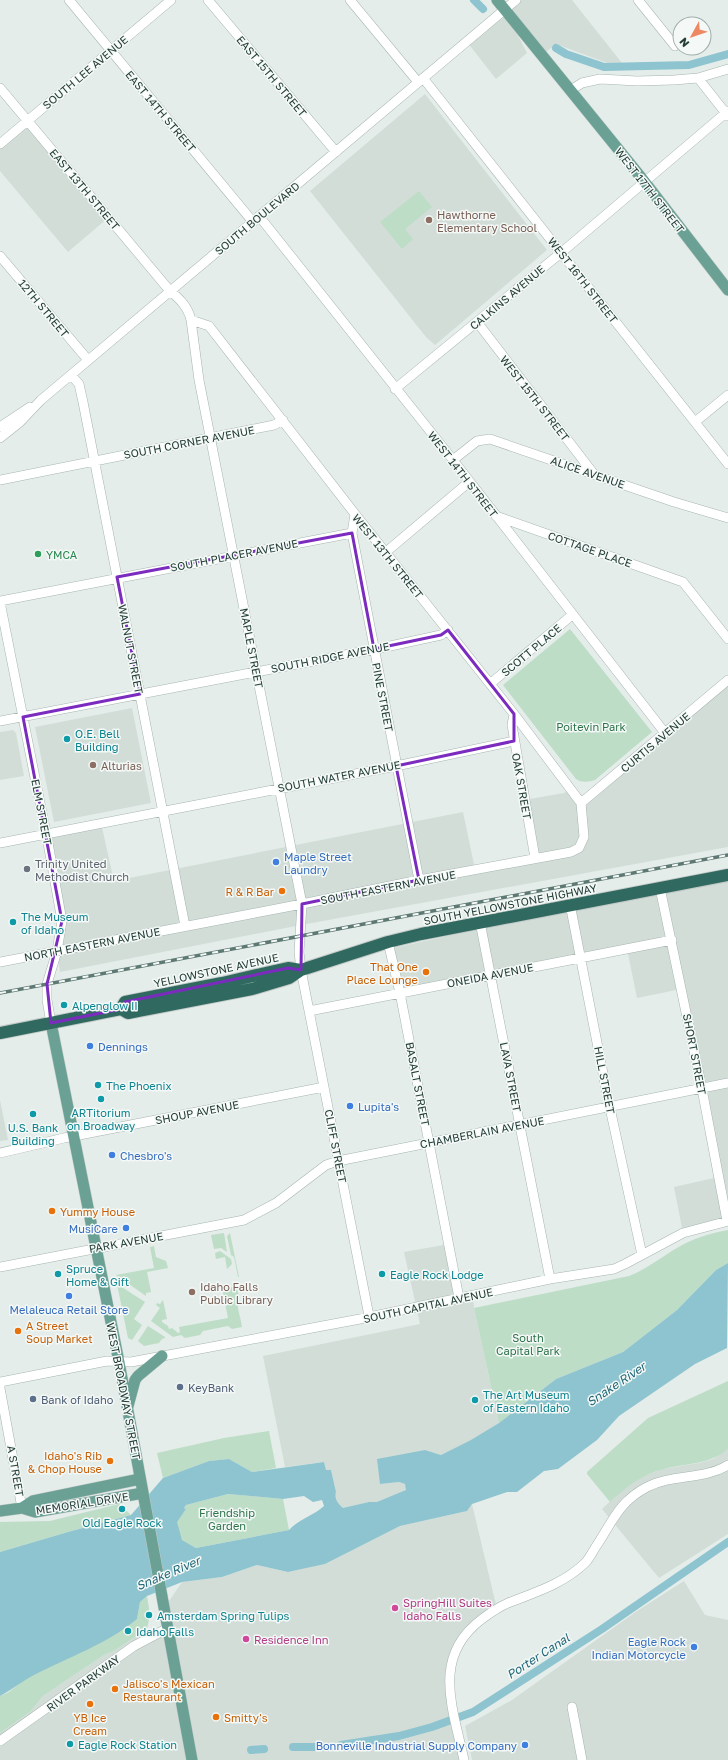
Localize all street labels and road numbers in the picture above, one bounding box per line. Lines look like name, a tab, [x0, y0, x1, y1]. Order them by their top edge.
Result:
street label: SOUTH LEE AVENUE	[40, 32, 130, 111]
street label: EAST 15TH STREET	[234, 33, 310, 119]
street label: EAST 14TH STREET	[123, 68, 199, 154]
street label: WEST 17TH STREET	[613, 145, 687, 235]
street label: EAST 13TH STREET	[47, 146, 123, 232]
street label: SOUTH BOULEVARD	[212, 179, 302, 257]
street label: WEST 16TH STREET	[545, 235, 621, 326]
street label: CALKINS AVENUE	[467, 262, 547, 332]
street label: 12TH STREET	[16, 277, 72, 340]
street label: WEST 15TH STREET	[498, 353, 573, 444]
street label: SOUTH CORNER AVENUE	[122, 423, 256, 461]
street label: WEST 14TH STREET	[425, 428, 501, 520]
street label: ALICE AVENUE	[549, 453, 627, 491]
street label: WEST 13TH STREET	[350, 511, 426, 601]
street label: COTTAGE PLACE	[546, 529, 634, 570]
street label: SOUTH PLACER AVENUE	[169, 536, 299, 574]
street label: WALNUT STREET	[116, 603, 146, 695]
street label: MAPLE STREET	[238, 607, 266, 689]
street label: SCOTT PLACE	[498, 621, 564, 679]
street label: SOUTH RIDGE AVENUE	[270, 639, 391, 675]
street label: PINE STREET	[370, 661, 396, 733]
street label: CURTIS AVENUE	[618, 709, 693, 775]
street label: OAK STREET	[510, 752, 534, 820]
street label: SOUTH WATER AVENUE	[276, 758, 402, 794]
street label: ELM STREET	[29, 778, 55, 846]
street label: SOUTH EASTERN AVENUE	[319, 867, 457, 907]
street label: SOUTH YELLOWSTONE HIGHWAY	[422, 881, 598, 927]
street label: NORTH EASTERN AVENUE	[23, 924, 161, 964]
street label: YELLOWSTONE AVENUE	[152, 950, 280, 990]
street label: ONEIDA AVENUE	[446, 960, 535, 990]
street label: SHORT STREET	[681, 1012, 709, 1096]
street label: BASALT STREET	[403, 1041, 433, 1127]
street label: LAVA STREET	[498, 1041, 524, 1113]
street label: HILL STREET	[592, 1045, 618, 1115]
street label: SHOUP AVENUE	[154, 1097, 240, 1126]
street label: CLIFF STREET	[322, 1108, 350, 1184]
street label: CHAMBERLAIN AVENUE	[419, 1114, 546, 1150]
street label: PARK AVENUE	[88, 1229, 164, 1255]
street label: SOUTH CAPITAL AVENUE	[362, 1285, 494, 1325]
street label: WEST BROADWAY STREET	[104, 1322, 144, 1461]
street label: A STREET	[5, 1444, 27, 1498]
street label: MEMORIAL DRIVE	[35, 1489, 130, 1517]
street label: RIVER PARKWAY	[44, 1652, 122, 1714]

